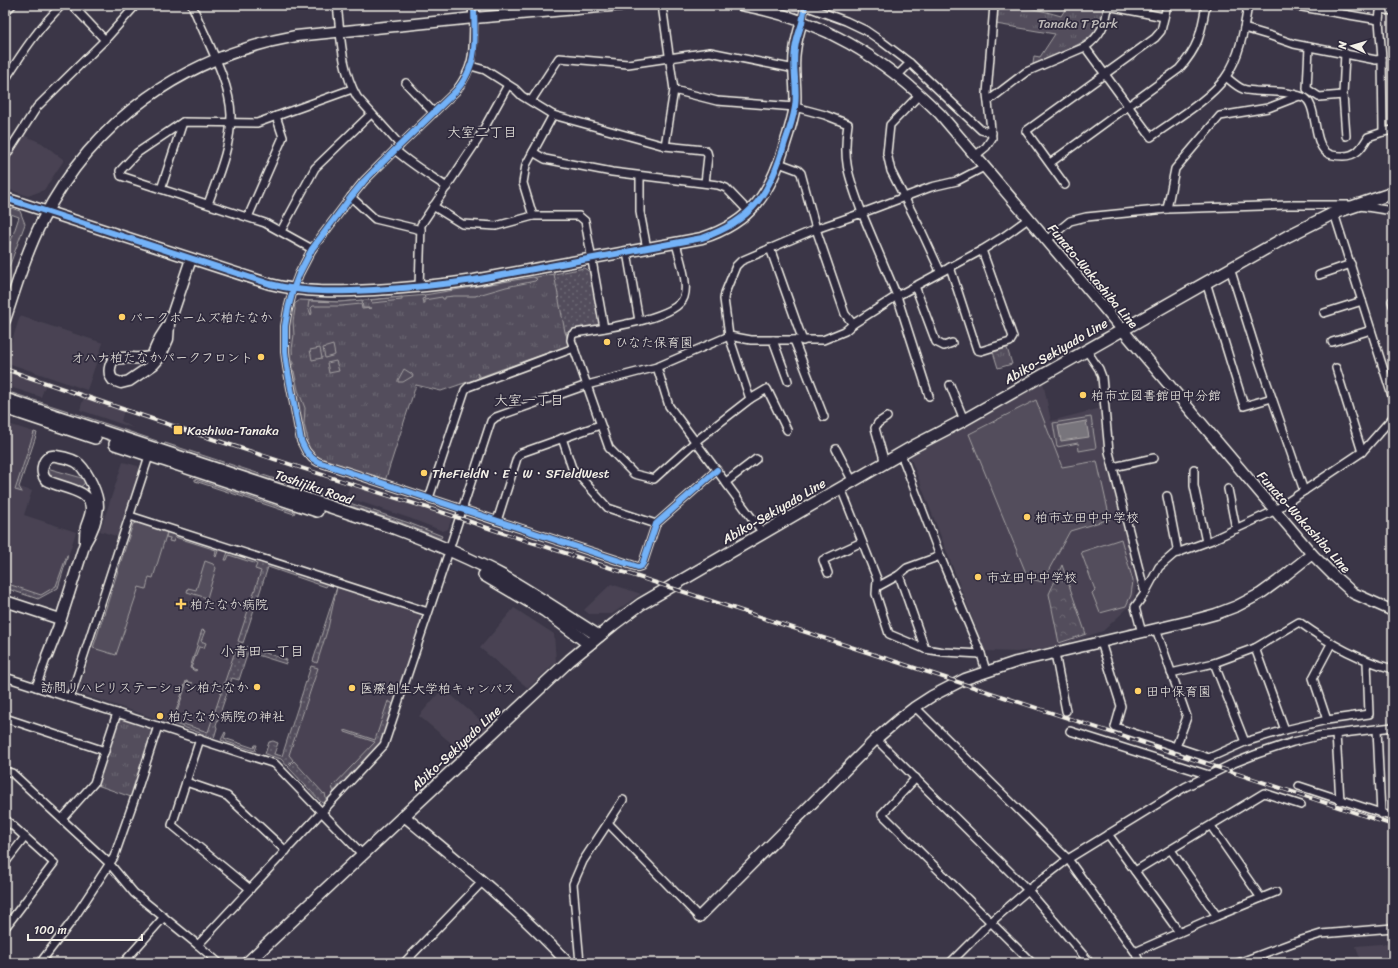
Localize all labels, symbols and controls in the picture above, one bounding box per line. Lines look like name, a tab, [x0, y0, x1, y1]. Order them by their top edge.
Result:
park label: Tanaka T Park	[1038, 12, 1118, 35]
north arrow	[1332, 26, 1372, 66]
text: N	[1333, 40, 1352, 51]
district label: 大室二丁目	[447, 120, 517, 145]
street label: Funato-Wakashiba Line	[1042, 218, 1144, 334]
place label: パークホームズ柏たなか	[130, 306, 272, 329]
marker: パークホームズ柏たなか	[117, 312, 127, 322]
street label: Abiko-Sekiyado Line	[999, 312, 1113, 391]
place label: ひなた保育園	[615, 331, 693, 354]
marker: ひなた保育園	[602, 337, 612, 347]
place label: オハナ柏たなかパークフロント	[71, 346, 253, 369]
marker: オハナ柏たなかパークフロント	[256, 352, 266, 362]
place label: 柏市立図書館田中分館	[1091, 384, 1221, 407]
district label: 大室一丁目	[494, 388, 564, 413]
marker: 柏市立図書館田中分館	[1078, 390, 1088, 400]
place label: Kashiwa-Tanaka	[187, 419, 279, 442]
marker: Kashiwa-Tanaka	[172, 424, 184, 436]
place label: TheFieldN・E・W・SFieldWest	[432, 462, 610, 485]
street label: Toshijiku Road	[272, 463, 357, 512]
street label: Funato-Wakashiba Line	[1251, 465, 1357, 579]
marker: TheFieldN・E・W・SFieldWest	[419, 468, 429, 478]
street label: Abiko-Sekiyado Line	[717, 472, 831, 551]
place label: 柏市立田中中学校	[1035, 506, 1139, 529]
marker: 柏市立田中中学校	[1022, 512, 1032, 522]
place label: 市立田中中学校	[986, 566, 1077, 589]
marker: 市立田中中学校	[973, 572, 983, 582]
place label: 柏たなか病院	[190, 593, 268, 616]
marker: 柏たなか病院	[175, 598, 187, 610]
district label: 小青田一丁目	[220, 639, 304, 664]
place label: 訪問リハビリステーション柏たなか	[40, 676, 249, 699]
place label: 医療創生大学柏キャンパス	[360, 677, 515, 700]
place label: 田中保育園	[1146, 680, 1211, 703]
marker: 訪問リハビリステーション柏たなか	[252, 682, 262, 692]
marker: 医療創生大学柏キャンパス	[347, 683, 357, 693]
marker: 田中保育園	[1133, 686, 1143, 696]
street label: Abiko-Sekiyado Line	[405, 699, 507, 797]
place label: 柏たなか病院の神社	[168, 705, 285, 728]
marker: 柏たなか病院の神社	[155, 711, 165, 721]
scale bar	[28, 916, 142, 942]
text: 100 m	[34, 919, 67, 941]

